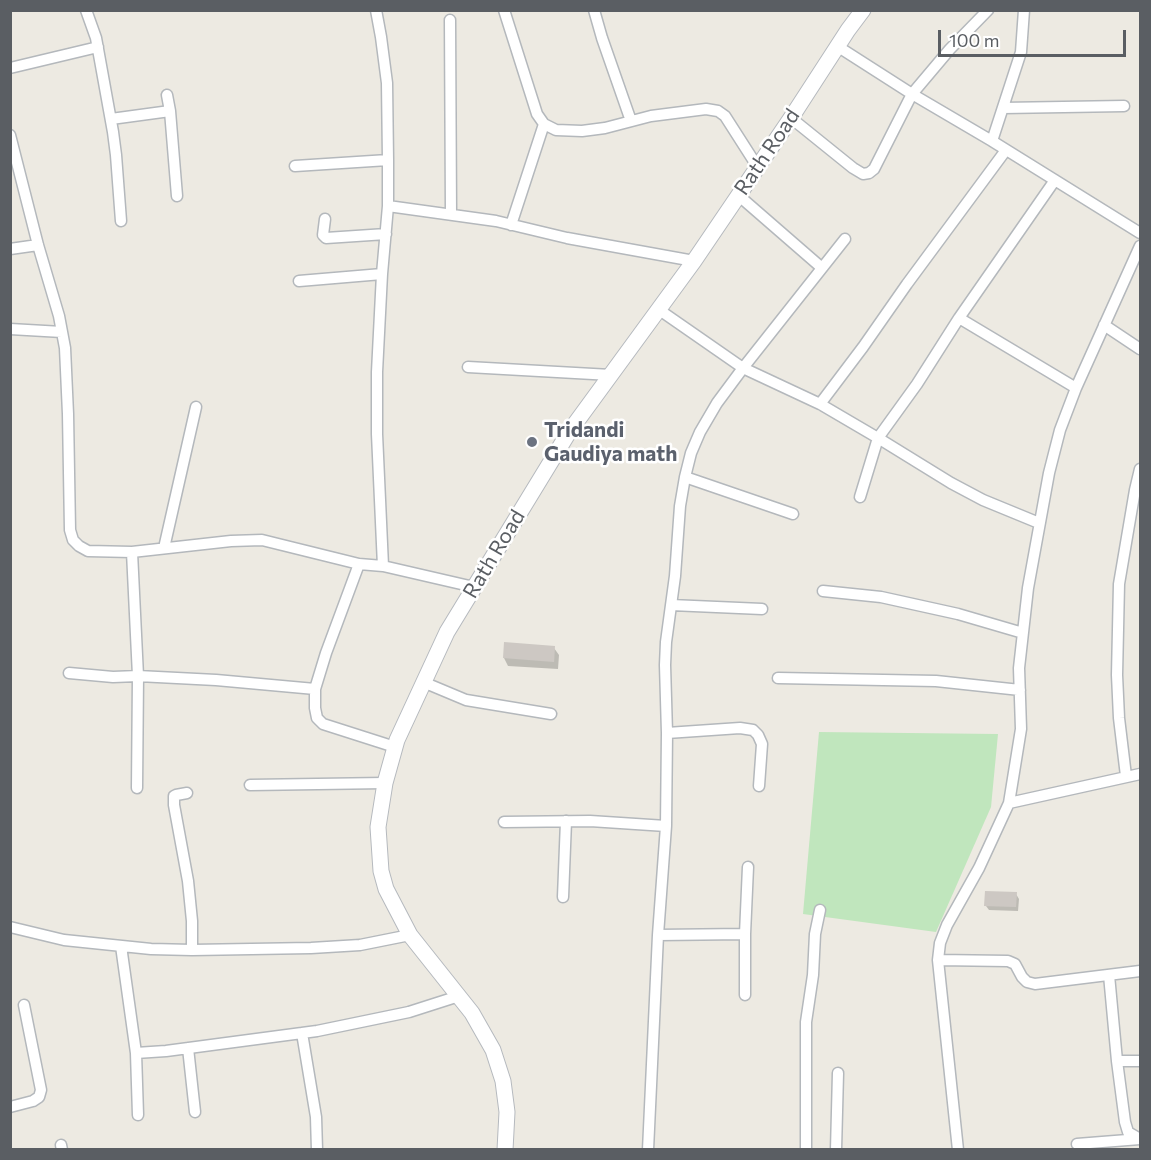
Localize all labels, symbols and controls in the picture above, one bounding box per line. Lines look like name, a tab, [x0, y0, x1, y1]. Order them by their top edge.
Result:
scale bar	[941, 18, 1128, 56]
text: 100 m	[949, 29, 999, 51]
street label: Rath Road	[729, 104, 805, 200]
place label: Tridandi Gaudiya math	[544, 417, 677, 467]
marker: Tridandi Gaudiya math	[525, 435, 539, 449]
street label: Rath Road	[458, 505, 530, 603]

